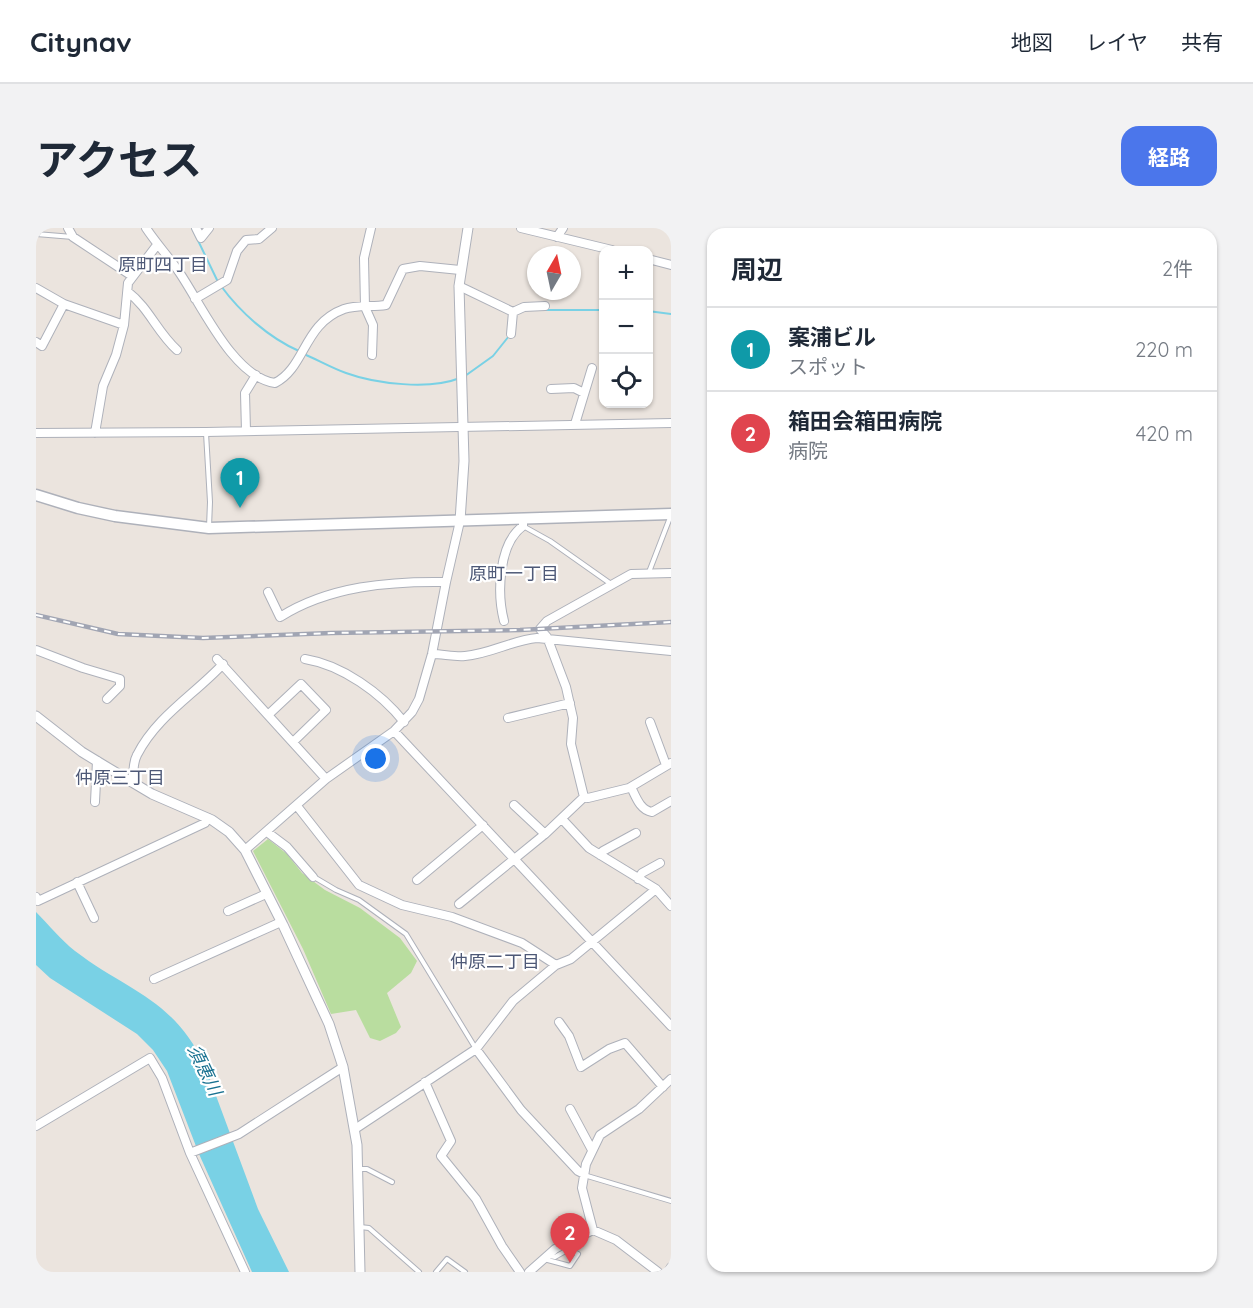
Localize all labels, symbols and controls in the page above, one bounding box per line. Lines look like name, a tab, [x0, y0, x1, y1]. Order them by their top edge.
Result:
text: Citynav	[30, 24, 132, 59]
text: 地図	[1011, 29, 1053, 55]
text: レイヤ	[1086, 29, 1148, 55]
text: 共有	[1181, 29, 1223, 55]
button: 経路	[1121, 126, 1217, 186]
text: アクセス	[36, 133, 202, 186]
north arrow	[527, 246, 581, 300]
map controls	[599, 246, 653, 408]
button: +	[599, 246, 653, 300]
district label: 原町四丁目	[118, 253, 208, 276]
text: 周辺	[731, 253, 783, 286]
text: 2件	[1162, 256, 1193, 281]
button: −	[599, 300, 653, 354]
text: 案浦ビル	[788, 323, 876, 351]
text: 1	[747, 337, 754, 362]
text: 220 m	[1135, 337, 1193, 362]
button: locate	[599, 354, 653, 408]
text: スポット	[788, 354, 868, 379]
text: 箱田会箱田病院	[788, 407, 942, 435]
text: 2	[745, 421, 756, 446]
text: 420 m	[1136, 421, 1193, 446]
text: 病院	[788, 438, 828, 463]
pin: 1	[220, 458, 260, 508]
district label: 原町一丁目	[469, 562, 559, 585]
your location	[361, 744, 390, 773]
district label: 仲原三丁目	[75, 766, 165, 789]
district label: 仲原二丁目	[450, 950, 540, 973]
water label: 須恵川	[183, 1041, 228, 1101]
pin: 2	[550, 1214, 590, 1263]

